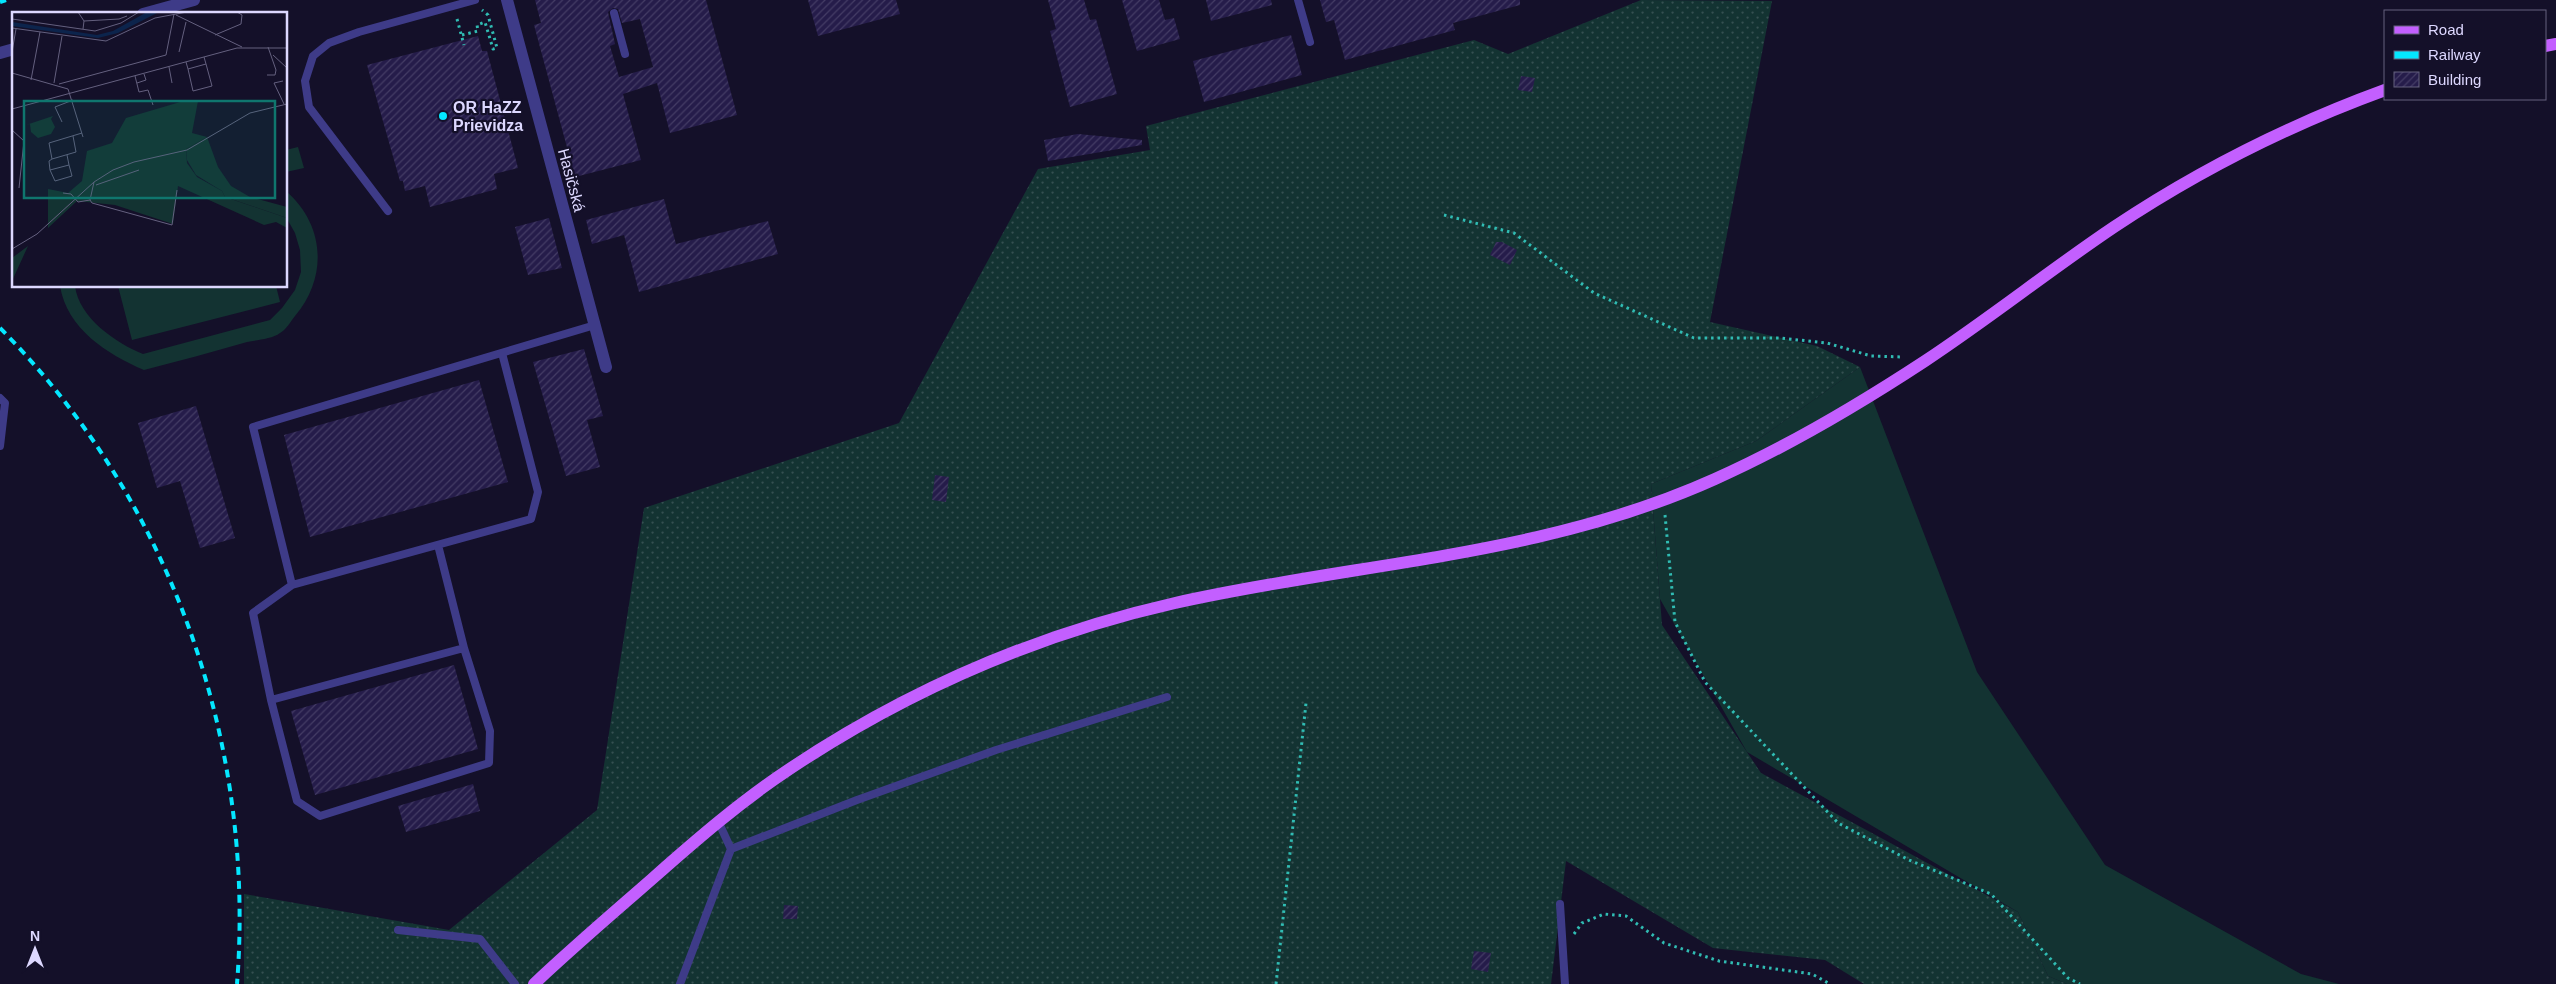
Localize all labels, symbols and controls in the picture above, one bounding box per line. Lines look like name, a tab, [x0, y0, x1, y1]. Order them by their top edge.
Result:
legend	[2384, 10, 2546, 100]
inset map	[12, 12, 288, 288]
text: Road	[2428, 21, 2464, 38]
text: Railway	[2428, 46, 2481, 63]
text: Building	[2428, 71, 2481, 88]
place label: OR HaZZ Prievidza	[453, 99, 523, 134]
marker: OR HaZZ Prievidza	[437, 110, 449, 122]
street label: Hasičská	[555, 147, 588, 214]
north arrow	[10, 924, 60, 974]
text: N	[30, 928, 40, 944]

